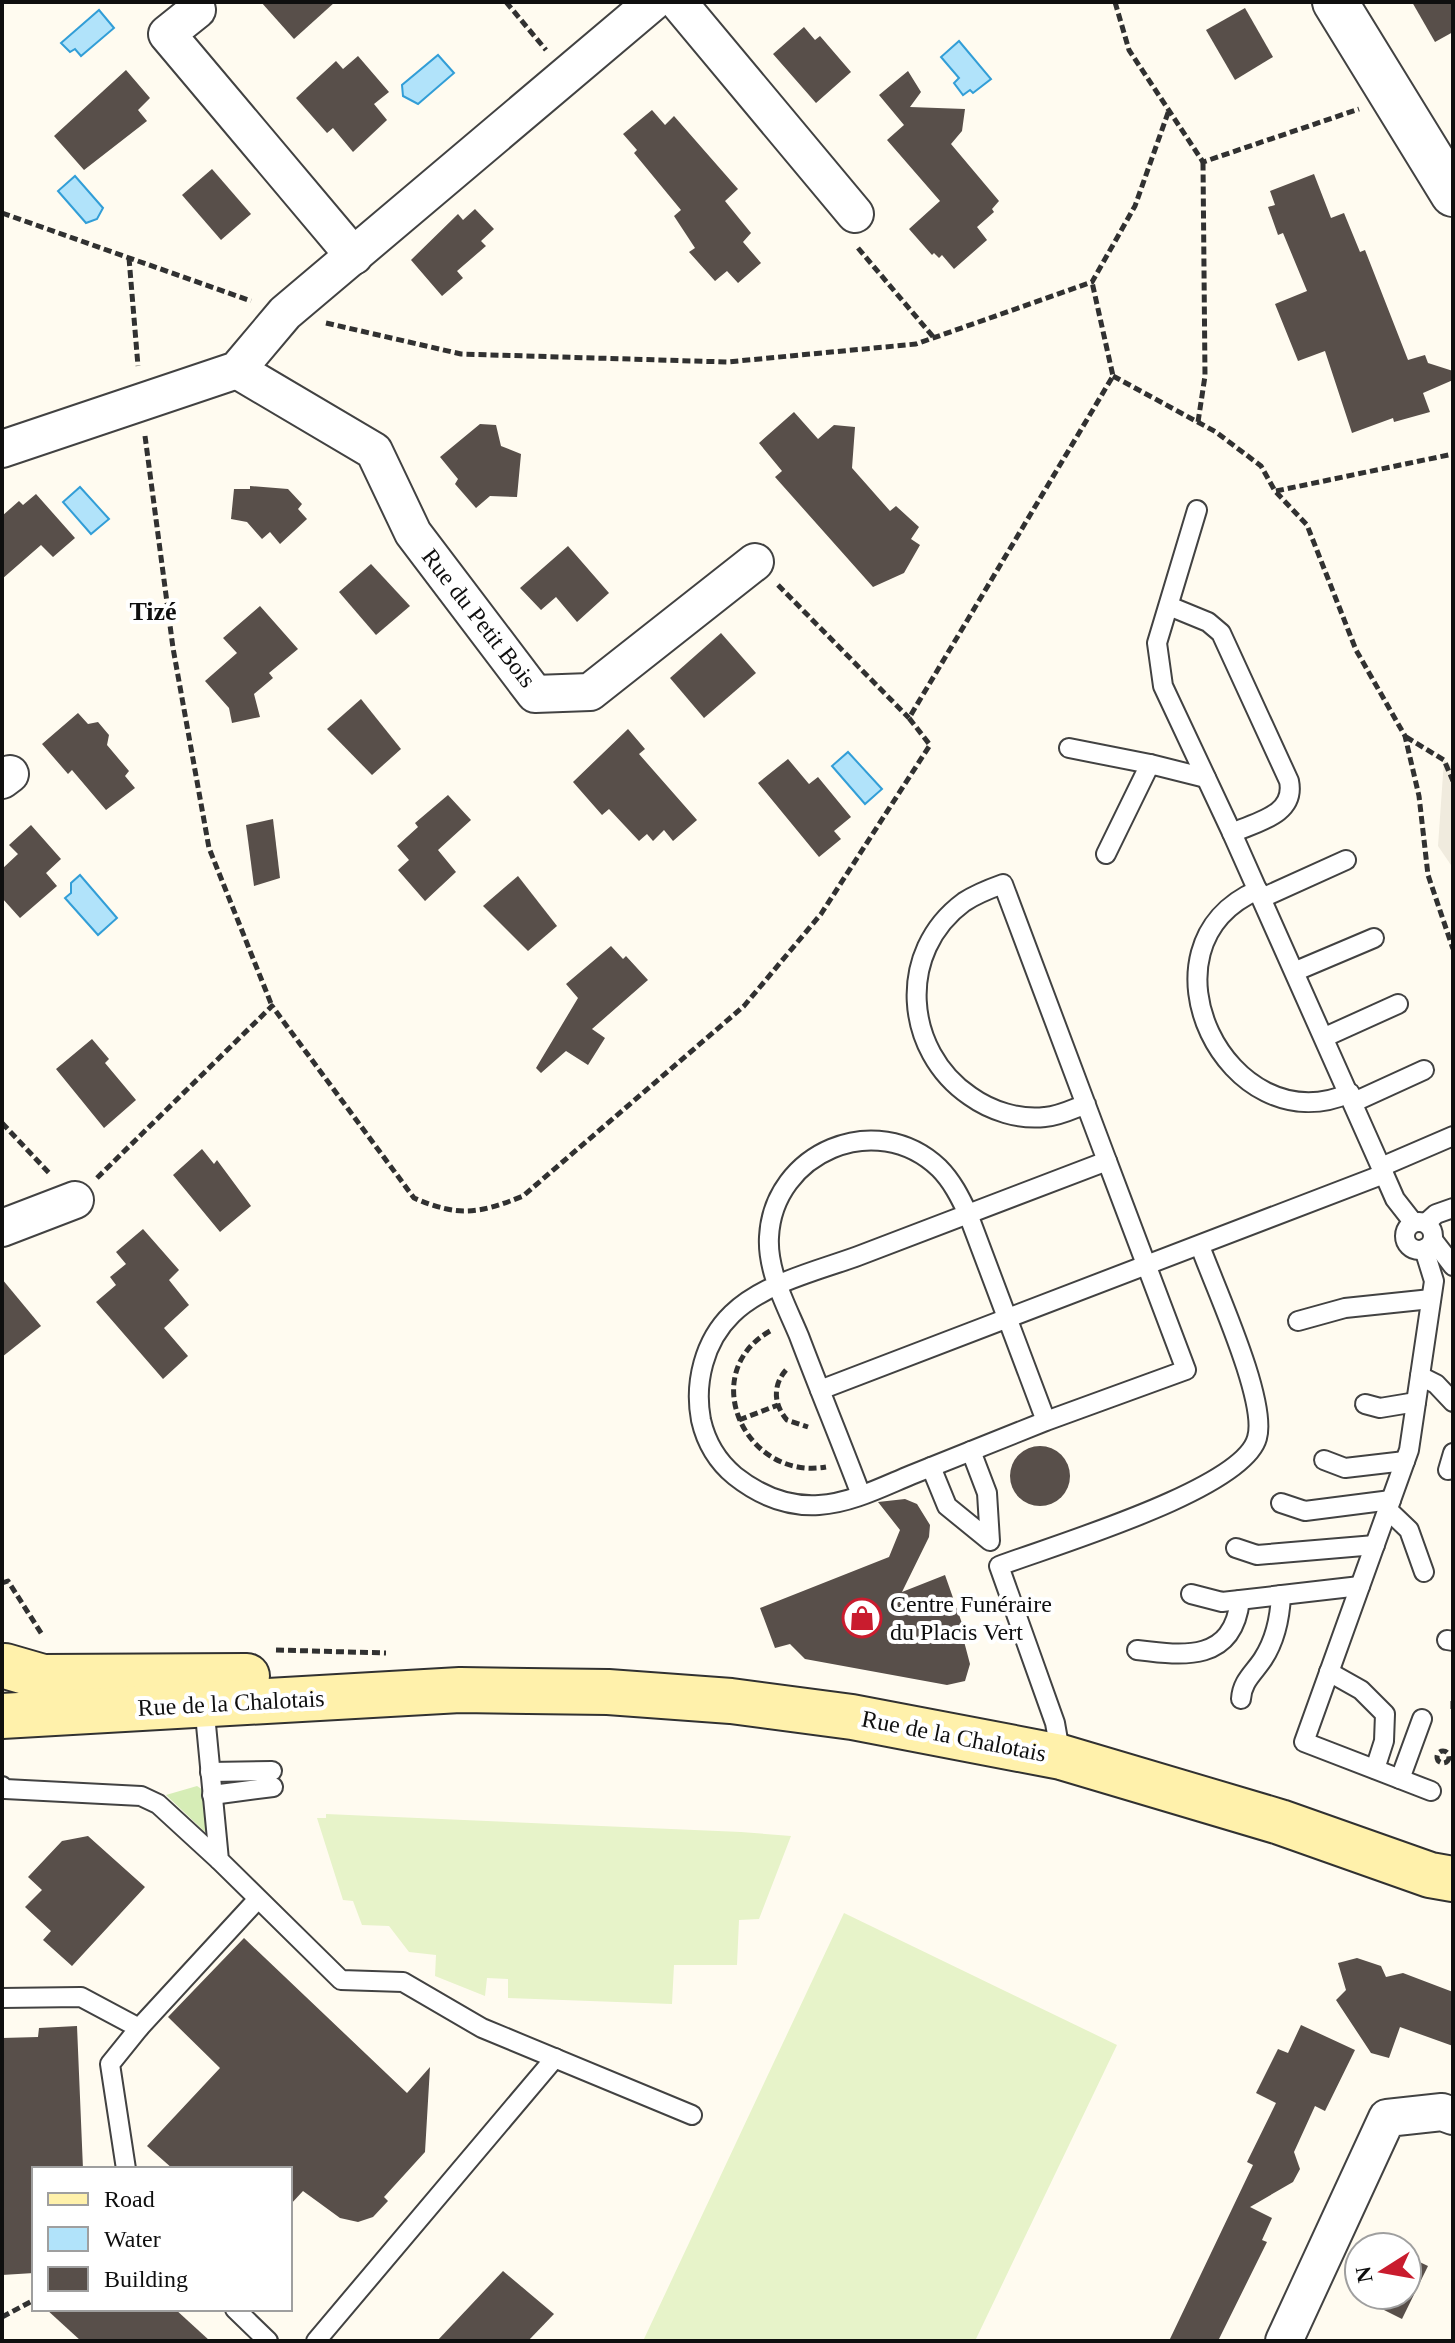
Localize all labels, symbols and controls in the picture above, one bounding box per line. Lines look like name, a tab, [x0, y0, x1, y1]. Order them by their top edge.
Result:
street label: Rue du Petit Bois	[417, 544, 541, 692]
district label: Tizé	[129, 597, 177, 626]
place label: Centre Funéraire du Placis Vert	[890, 1591, 1052, 1645]
shop icon: Centre Funéraire du Placis Vert	[841, 1597, 883, 1639]
street label: Rue de la Chalotais	[137, 1685, 325, 1721]
street label: Rue de la Chalotais	[860, 1705, 1048, 1767]
legend	[32, 2167, 292, 2311]
text: Road	[104, 2186, 155, 2212]
text: Water	[104, 2226, 161, 2252]
north arrow	[1343, 2231, 1423, 2311]
text: N	[1350, 2264, 1378, 2285]
text: Building	[104, 2266, 188, 2292]

